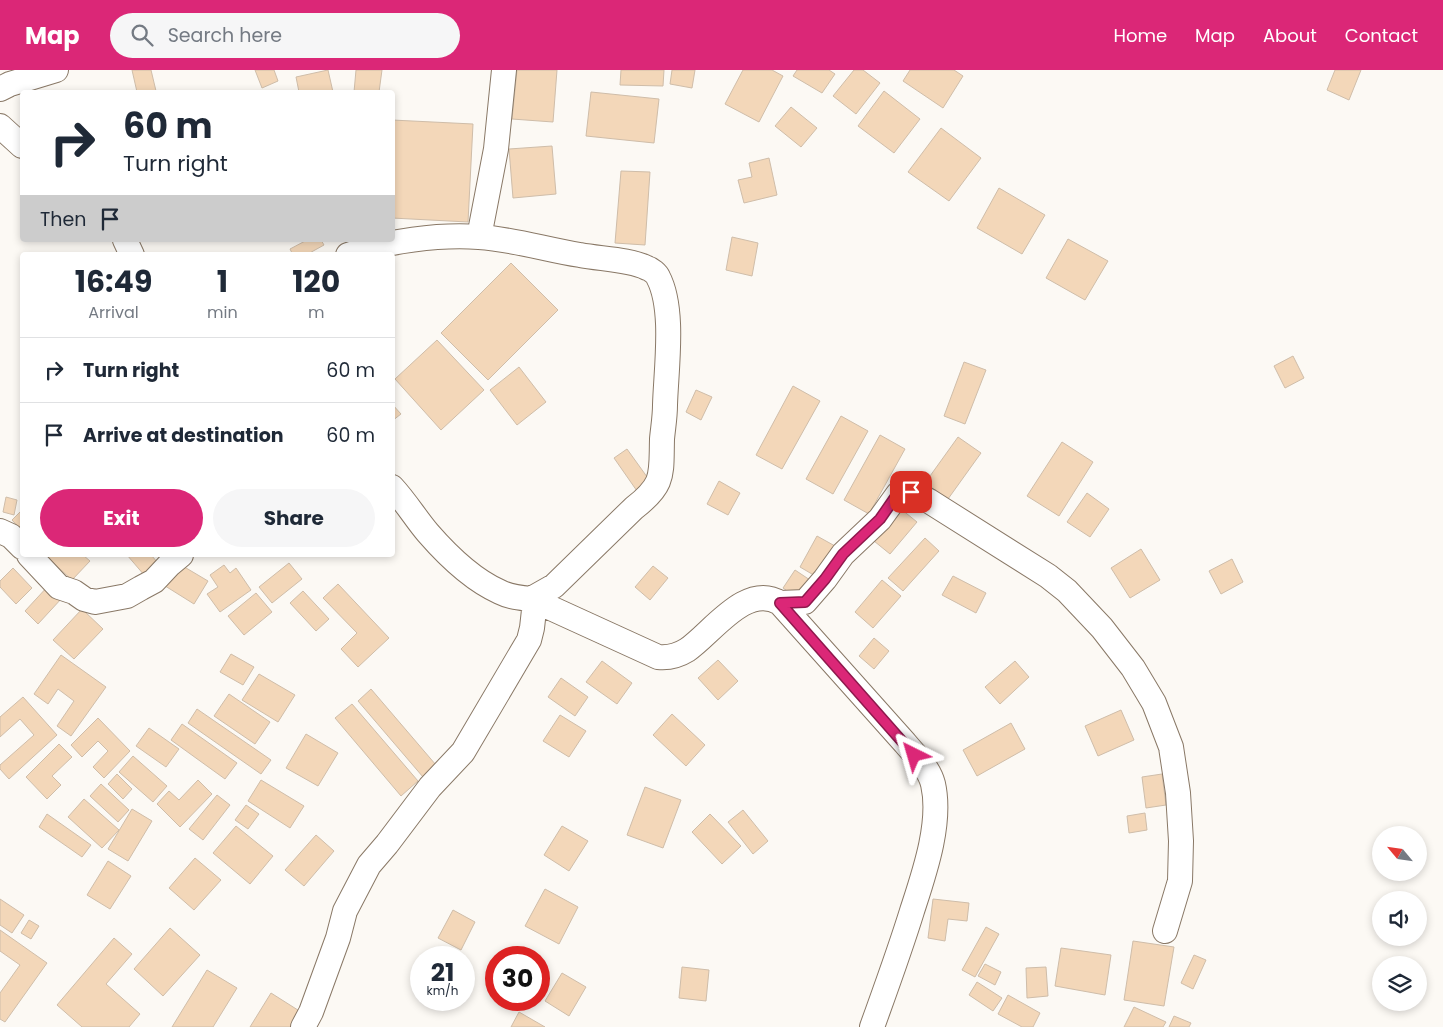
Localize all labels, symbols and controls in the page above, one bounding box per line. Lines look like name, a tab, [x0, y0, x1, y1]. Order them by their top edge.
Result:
search box	[110, 13, 460, 58]
text: Map	[25, 19, 80, 52]
icon: search	[128, 21, 156, 49]
text: Search here	[168, 22, 282, 49]
text: Home	[1113, 23, 1167, 48]
text: Map	[1195, 23, 1235, 48]
text: About	[1263, 23, 1317, 48]
text: Contact	[1345, 23, 1418, 48]
text: 60 m	[123, 101, 213, 150]
icon: right	[40, 110, 105, 175]
text: Turn right	[123, 148, 228, 179]
icon: arrive	[96, 205, 124, 233]
text: Then	[40, 206, 86, 233]
text: 16:49	[75, 260, 152, 303]
text: 1	[217, 260, 228, 303]
text: 120	[292, 260, 340, 303]
text: Arrival	[88, 301, 139, 324]
text: min	[207, 301, 238, 324]
text: m	[308, 301, 325, 324]
icon: right	[40, 356, 68, 384]
text: Turn right	[83, 357, 179, 384]
text: 60 m	[326, 357, 375, 384]
icon: arrive	[40, 421, 68, 449]
text: Arrive at destination	[83, 422, 284, 449]
text: 60 m	[326, 422, 375, 449]
pin	[890, 471, 932, 513]
icon: arrive	[897, 478, 925, 506]
button: Exit	[40, 489, 203, 547]
button: Share	[213, 489, 375, 547]
position arrow	[887, 728, 939, 780]
north arrow	[1372, 826, 1428, 881]
map controls	[1372, 826, 1427, 1011]
button: sound	[1372, 891, 1427, 946]
speed limit sign: 30	[485, 946, 550, 1011]
text: 21	[431, 955, 454, 990]
button: layers	[1372, 956, 1427, 1011]
text: km/h	[427, 982, 458, 999]

